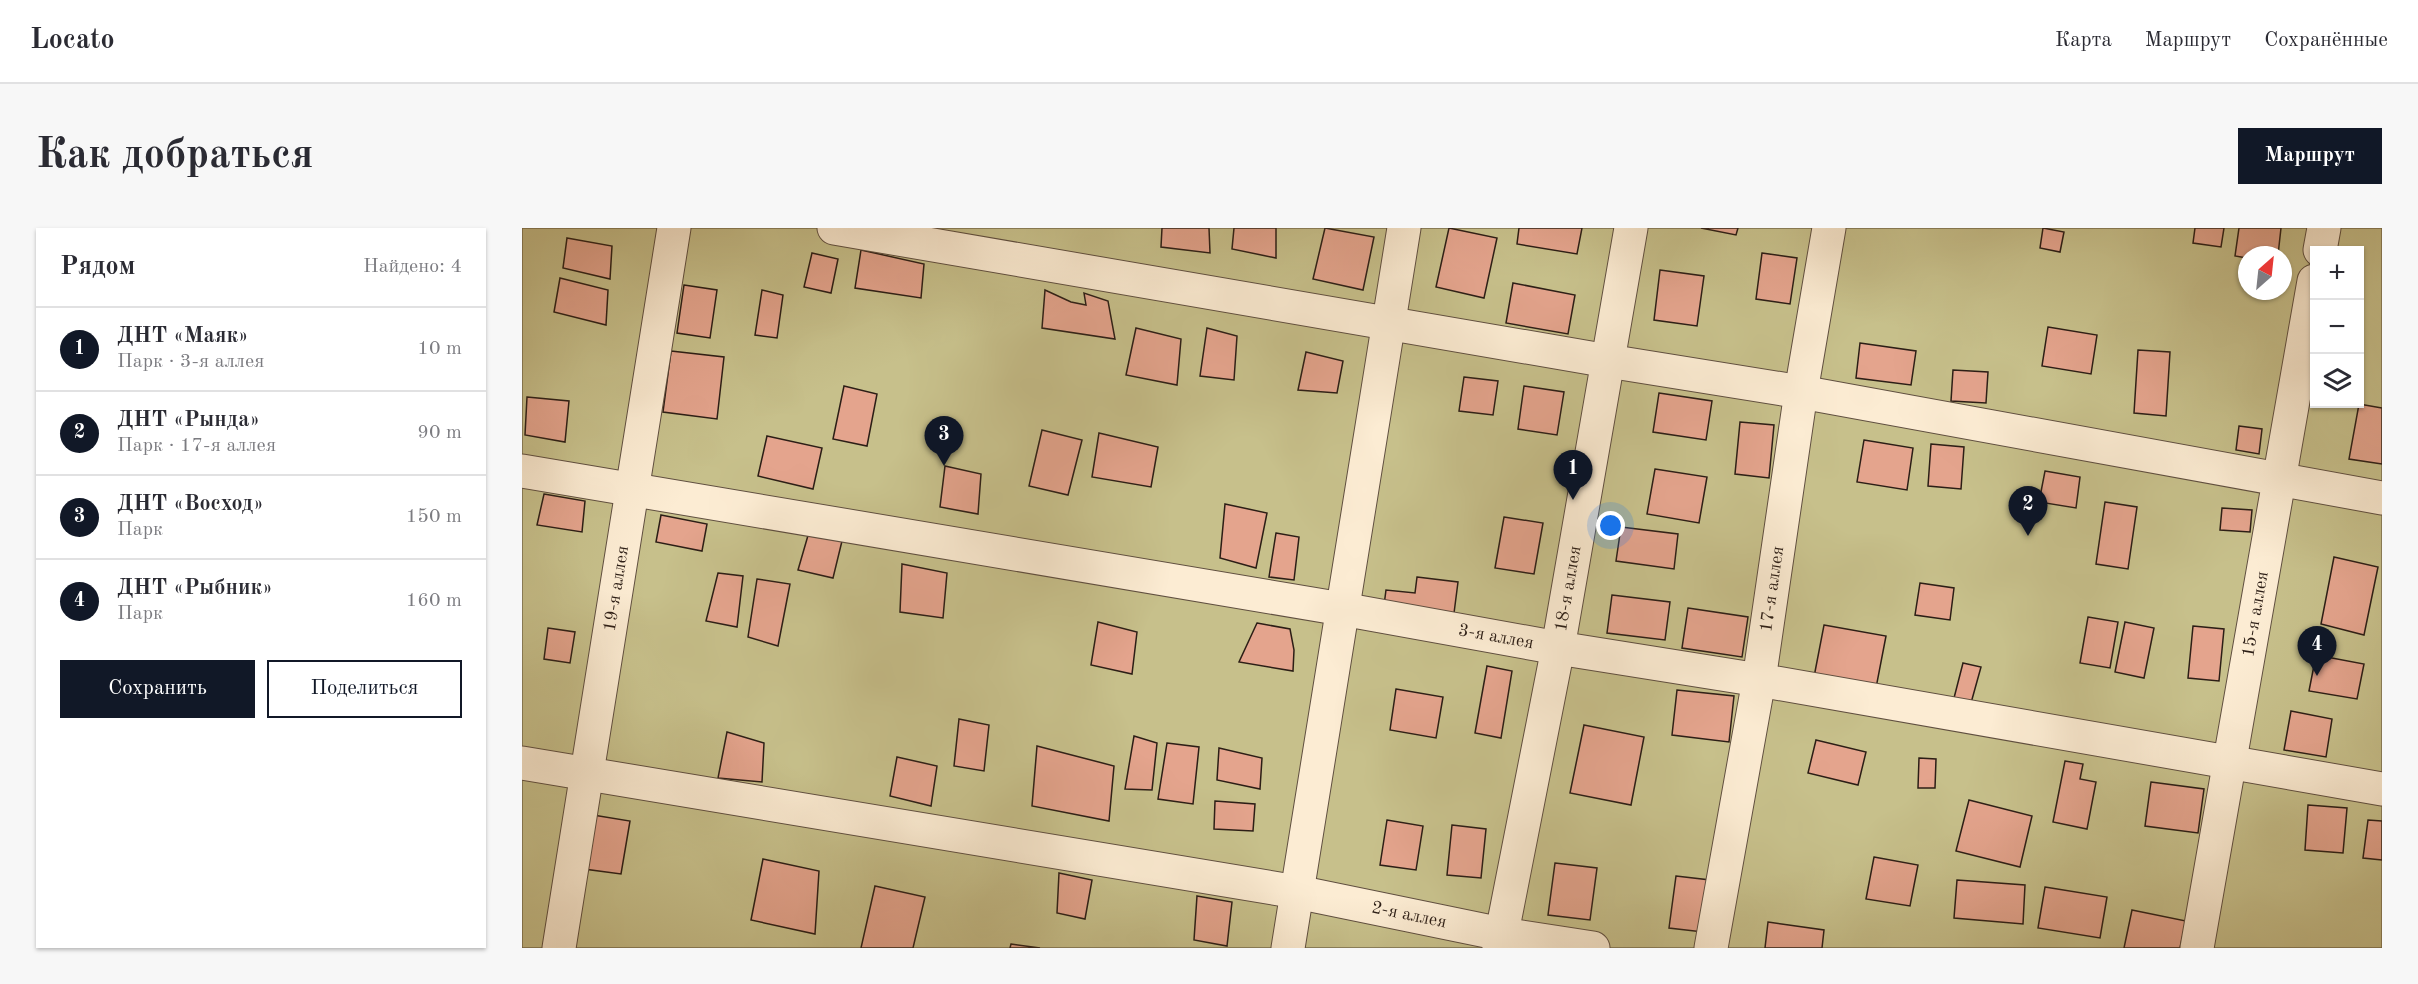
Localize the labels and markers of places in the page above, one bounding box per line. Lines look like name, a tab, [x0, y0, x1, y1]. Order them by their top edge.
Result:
pin: 3	[924, 416, 964, 466]
pin: 1	[1554, 450, 1592, 500]
pin: 2	[2008, 486, 2048, 536]
pin: 4	[2298, 626, 2336, 676]

